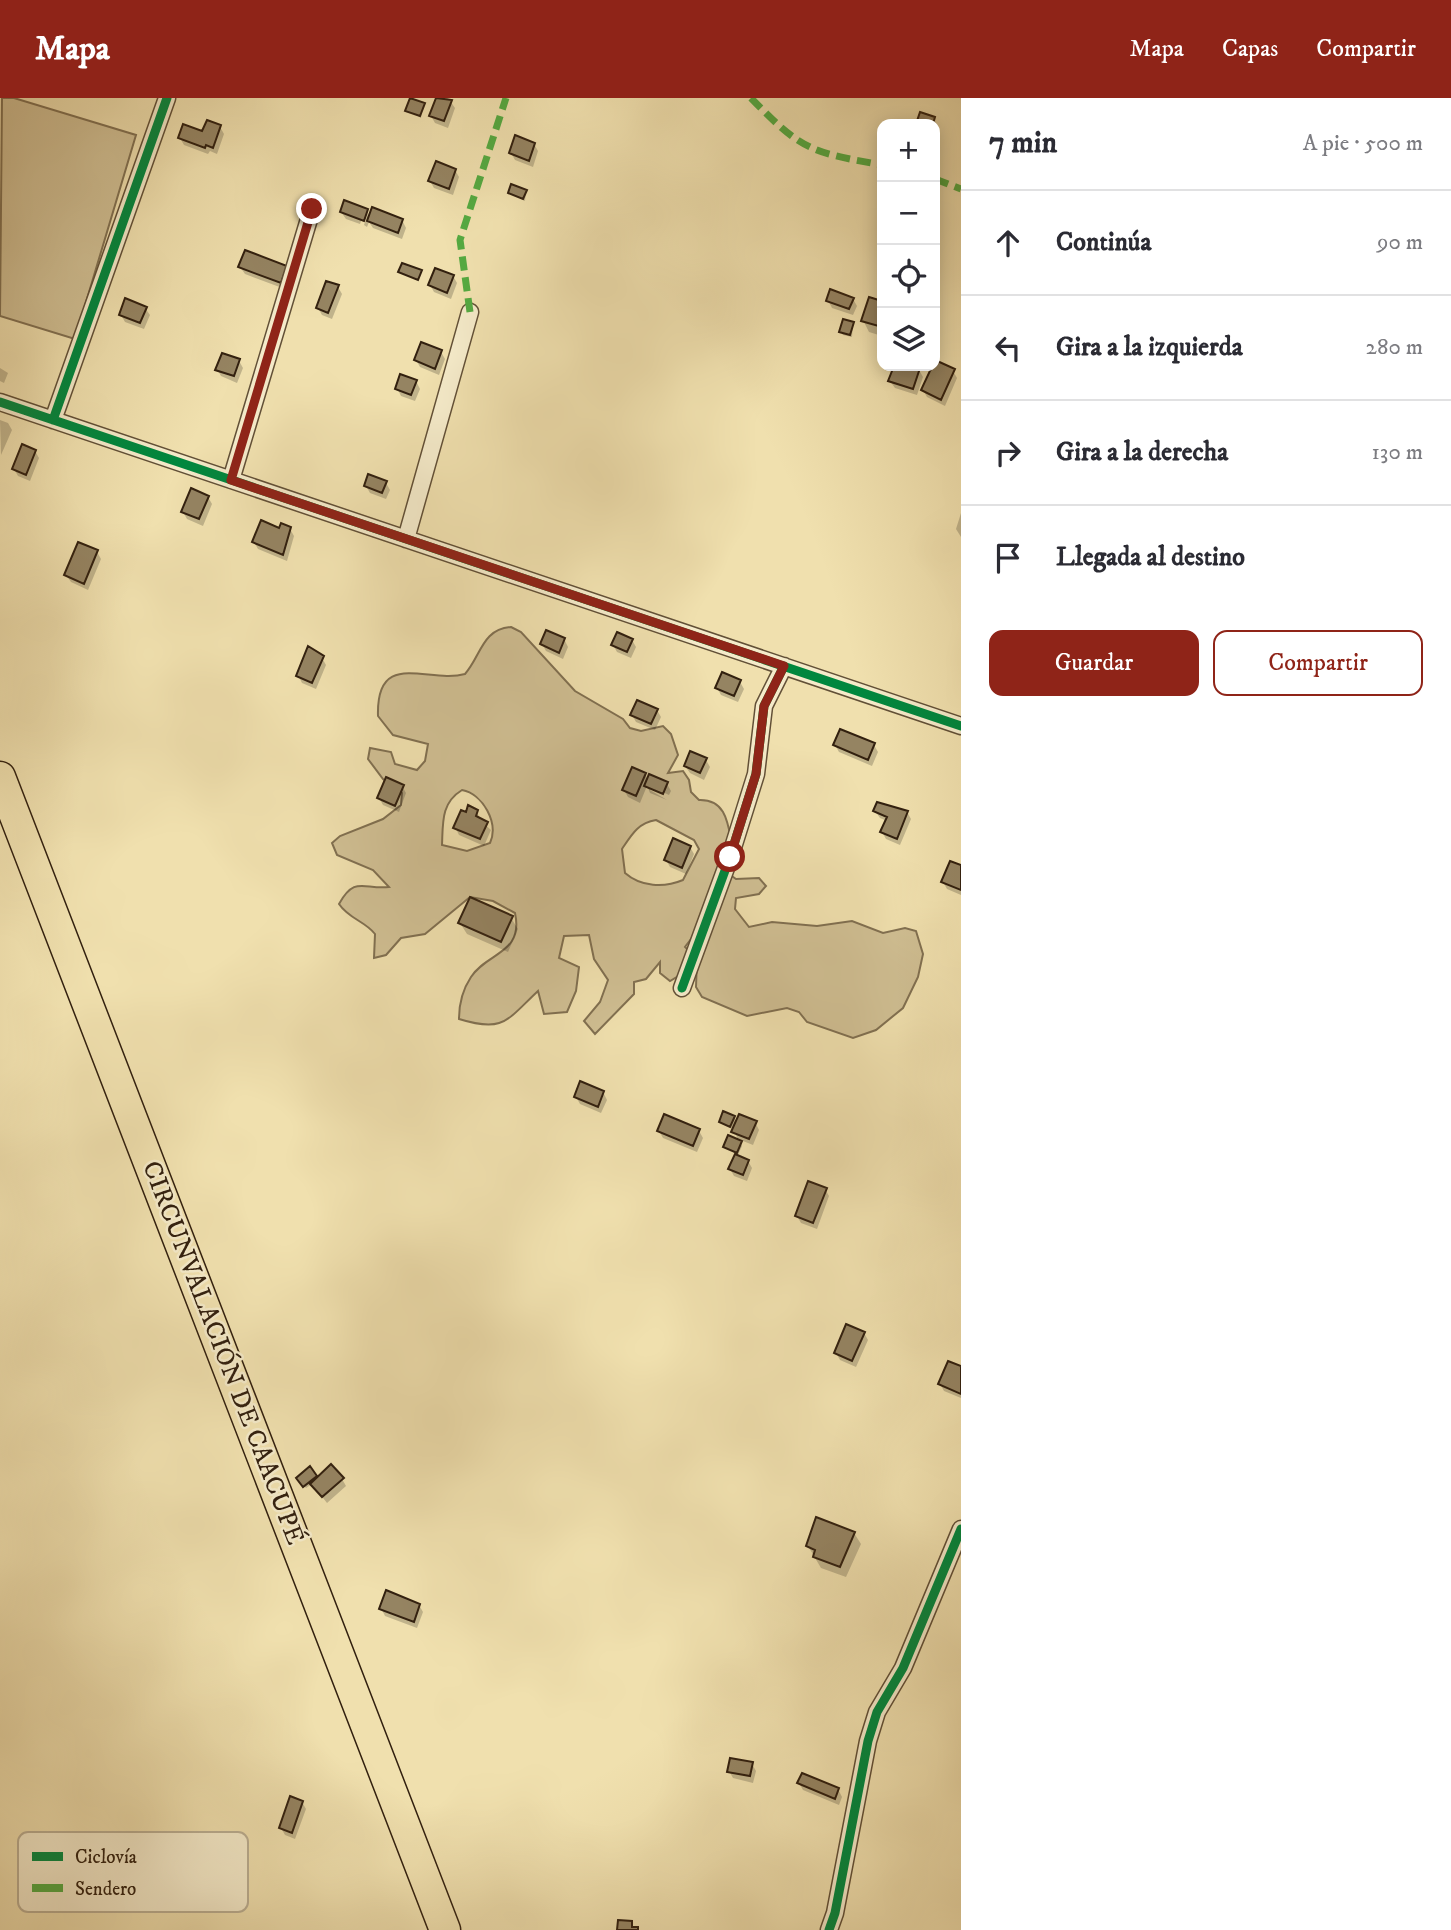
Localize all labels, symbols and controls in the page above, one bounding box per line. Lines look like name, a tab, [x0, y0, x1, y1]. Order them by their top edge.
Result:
text: Mapa	[35, 29, 110, 70]
text: Mapa	[1130, 34, 1184, 64]
text: Capas	[1222, 34, 1278, 64]
text: Compartir	[1316, 34, 1416, 64]
map controls	[877, 119, 940, 371]
button: +	[877, 119, 940, 182]
text: 7 min	[989, 125, 1057, 162]
text: A pie · 500 m	[1303, 129, 1423, 158]
button: −	[877, 182, 940, 245]
route end	[296, 193, 327, 224]
icon: ahead	[989, 224, 1027, 262]
text: Continúa	[1056, 226, 1151, 259]
text: 90 m	[1377, 228, 1423, 257]
button: locate	[877, 245, 940, 308]
button: layers	[877, 308, 940, 371]
icon: left	[989, 329, 1027, 367]
text: Gira a la izquierda	[1056, 331, 1243, 364]
text: 280 m	[1366, 333, 1423, 362]
icon: right	[989, 434, 1027, 472]
text: Gira a la derecha	[1056, 436, 1228, 469]
text: 130 m	[1371, 438, 1423, 467]
icon: arrive	[989, 539, 1027, 577]
text: Llegada al destino	[1056, 541, 1245, 574]
button: Guardar	[989, 630, 1199, 696]
button: Compartir	[1213, 630, 1423, 696]
route start	[714, 841, 745, 872]
street label: CIRCUNVALACIÓN DE CAACUPÉ	[134, 1156, 312, 1549]
legend	[18, 1832, 248, 1912]
text: Ciclovía	[75, 1846, 137, 1869]
text: Sendero	[75, 1878, 136, 1901]

